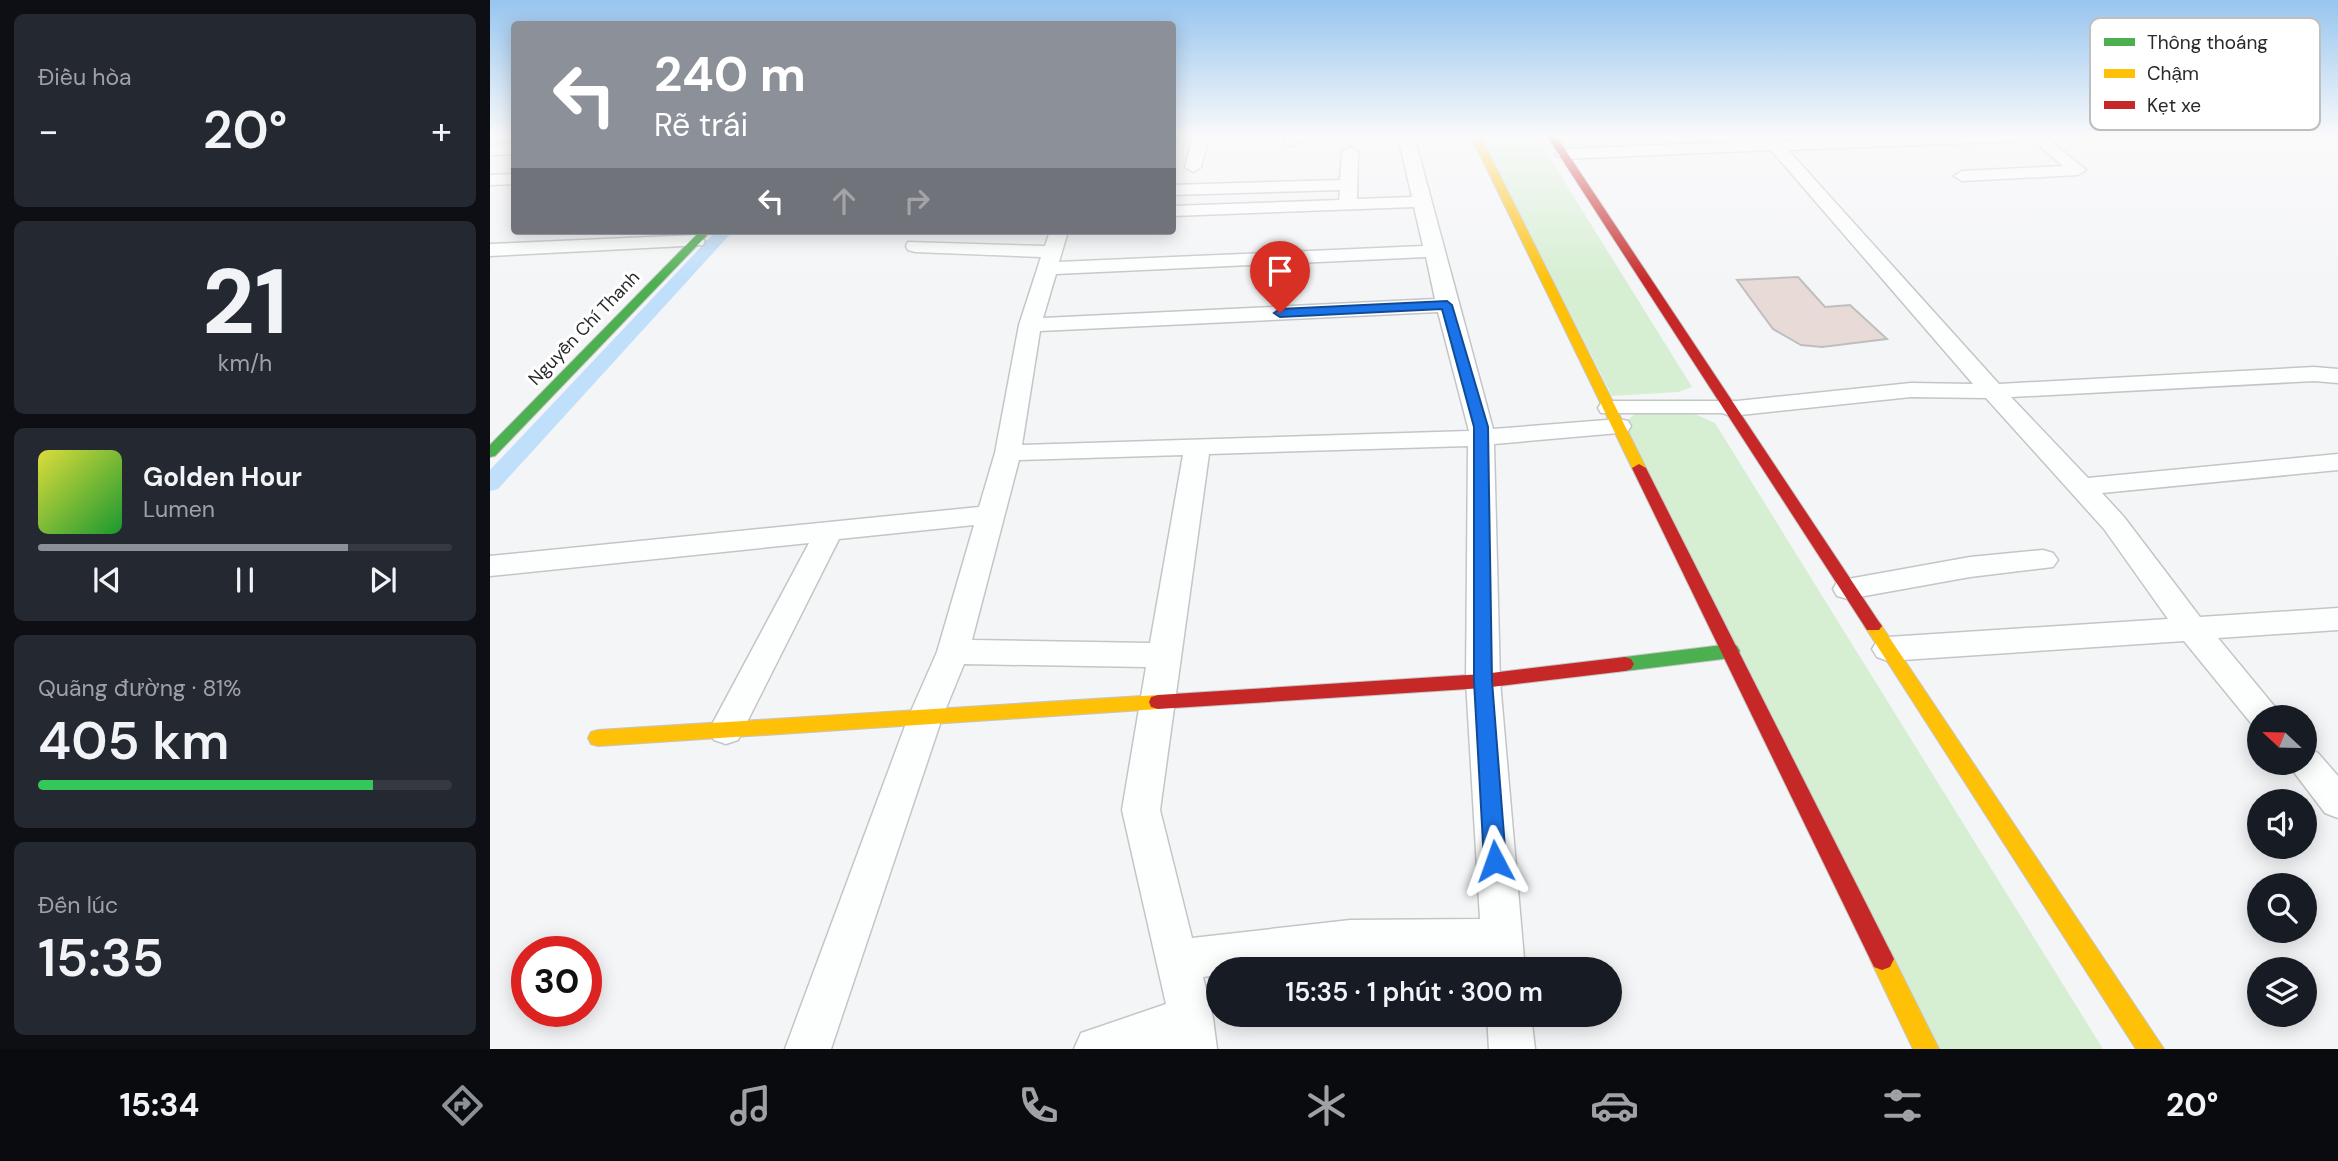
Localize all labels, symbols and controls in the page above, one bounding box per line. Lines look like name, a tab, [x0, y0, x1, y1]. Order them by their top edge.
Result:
legend	[2090, 18, 2320, 130]
text: Thông thoáng	[2147, 30, 2268, 55]
text: 240 m	[654, 42, 806, 106]
icon: left	[539, 49, 630, 140]
text: Chậm	[2147, 61, 2199, 86]
text: Điều hòa	[38, 62, 132, 92]
text: Kẹt xe	[2147, 93, 2201, 118]
text: 20°	[203, 96, 287, 164]
text: Rẽ trái	[654, 104, 748, 146]
text: −	[38, 106, 59, 156]
text: +	[431, 106, 452, 156]
icon: left	[752, 182, 790, 220]
icon: ahead	[825, 182, 863, 220]
icon: right	[898, 182, 936, 220]
pin	[1250, 241, 1310, 313]
text: 21	[202, 243, 288, 361]
icon: arrive	[1261, 252, 1299, 290]
street label: Nguyễn Chí Thanh	[523, 266, 645, 390]
text: km/h	[218, 348, 272, 378]
text: Golden Hour	[143, 460, 302, 494]
text: Lumen	[143, 494, 215, 524]
icon: previous	[88, 561, 126, 599]
icon: pause	[226, 561, 264, 599]
icon: next	[364, 561, 402, 599]
text: Quãng đường · 81%	[38, 673, 241, 703]
north arrow	[2247, 705, 2317, 775]
map controls	[2247, 705, 2317, 1027]
text: 405 km	[38, 707, 229, 775]
button: sound	[2247, 789, 2317, 859]
position arrow	[1458, 824, 1532, 898]
button: search	[2247, 873, 2317, 943]
text: Đến lúc	[38, 890, 118, 920]
text: 15:35	[38, 924, 164, 992]
speed limit sign: 30	[511, 936, 602, 1027]
button: layers	[2247, 957, 2317, 1027]
text: 15:35 · 1 phút · 300 m	[1285, 975, 1543, 1009]
icon: directions	[438, 1081, 487, 1130]
icon: music	[726, 1081, 775, 1130]
icon: phone	[1014, 1081, 1063, 1130]
icon: climate	[1302, 1081, 1351, 1130]
icon: car	[1590, 1081, 1639, 1130]
icon: filters	[1878, 1081, 1927, 1130]
text: 15:34	[119, 1084, 199, 1126]
text: 20°	[2166, 1084, 2218, 1126]

